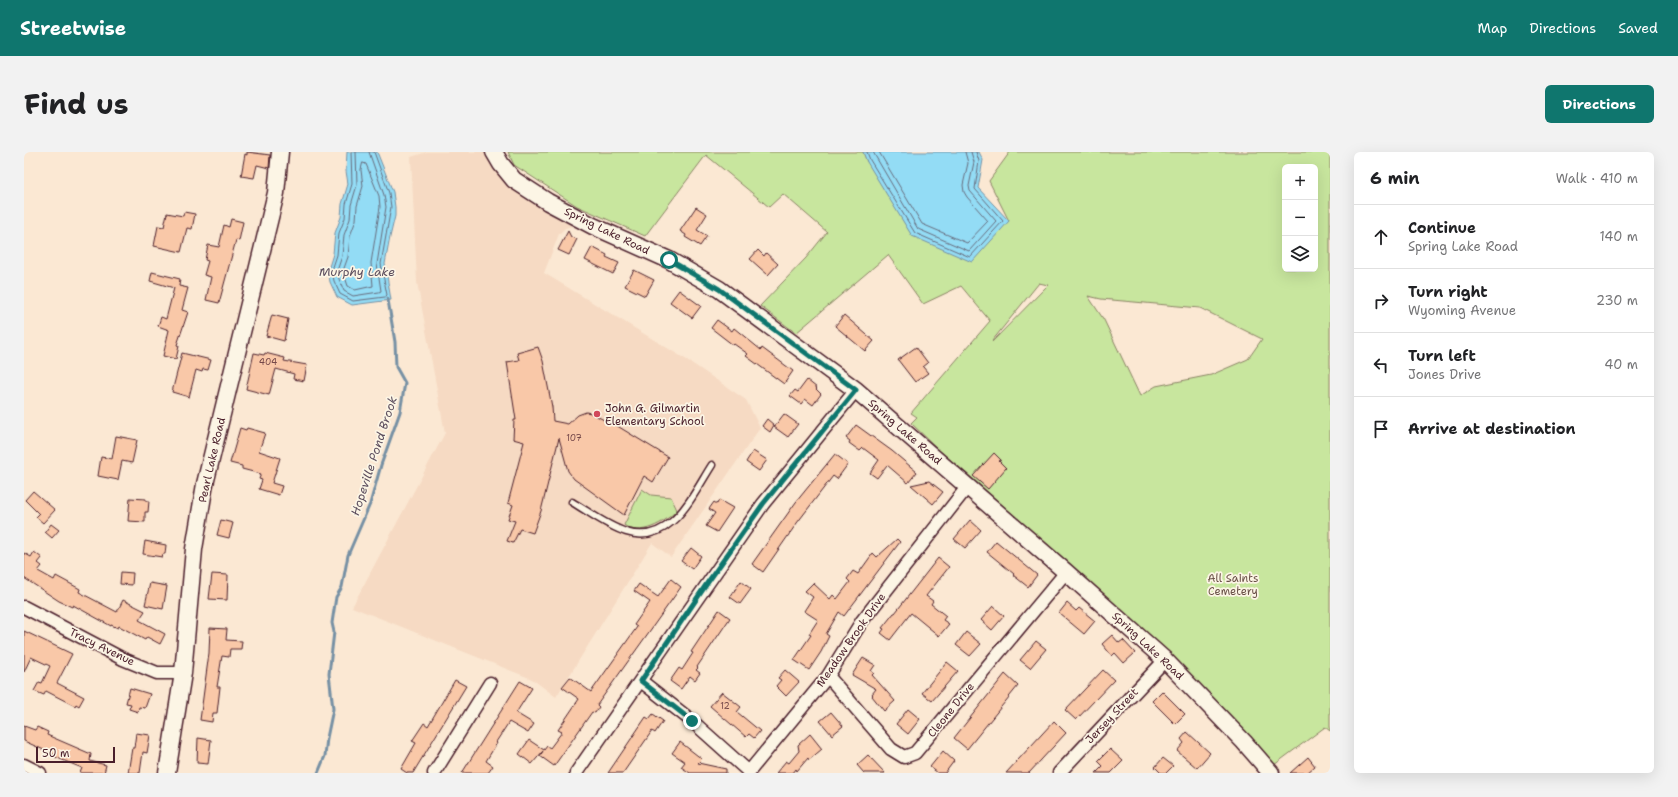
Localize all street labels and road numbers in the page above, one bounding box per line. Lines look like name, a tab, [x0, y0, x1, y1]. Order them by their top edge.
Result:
street label: Spring Lake Road	[562, 204, 652, 258]
street label: Spring Lake Road	[865, 396, 945, 468]
street label: Pearl Lake Road	[195, 416, 229, 504]
street label: Meadow Brook Drive	[813, 590, 889, 690]
street label: Spring Lake Road	[1109, 609, 1187, 683]
street label: Tracy Avenue	[67, 625, 137, 669]
street label: Cleone Drive	[924, 679, 978, 741]
street label: Jersey Street	[1082, 685, 1142, 747]

